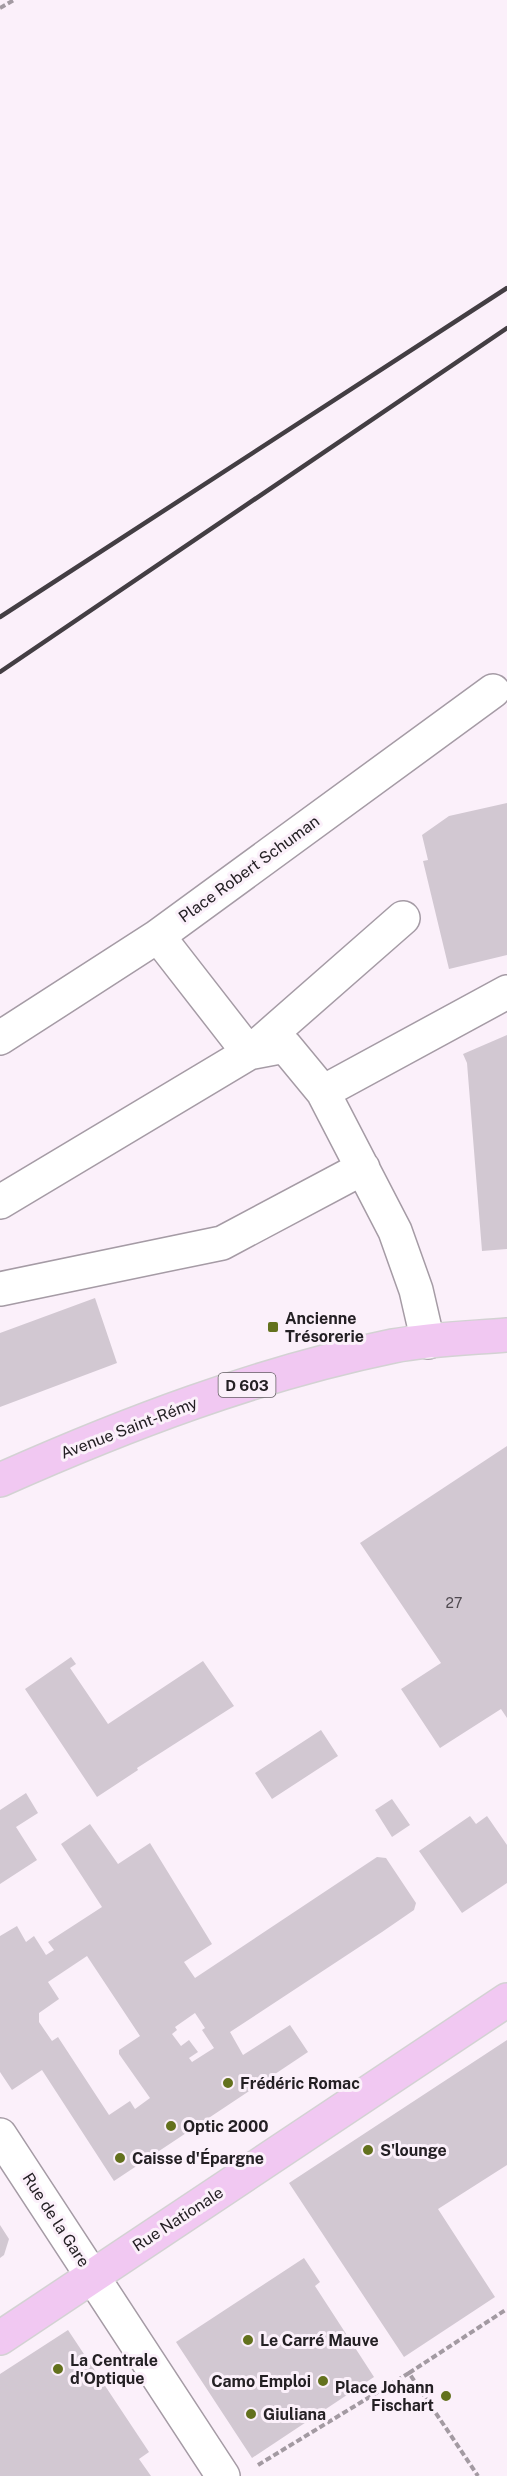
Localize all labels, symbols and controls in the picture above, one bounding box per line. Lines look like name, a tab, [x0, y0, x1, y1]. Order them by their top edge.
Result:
street label: Place Robert Schuman	[175, 812, 323, 926]
place label: Ancienne Trésorerie	[285, 1309, 364, 1346]
marker: Ancienne Trésorerie	[266, 1320, 280, 1334]
road number: D 603	[218, 1373, 276, 1397]
street label: Avenue Saint-Rémy	[58, 1393, 200, 1463]
house number: 27	[446, 1595, 462, 1611]
place label: Frédéric Romac	[240, 2074, 360, 2093]
marker: Frédéric Romac	[221, 2076, 235, 2090]
place label: Optic 2000	[183, 2117, 269, 2136]
marker: Optic 2000	[164, 2119, 178, 2133]
place label: S'lounge	[380, 2141, 447, 2160]
marker: S'lounge	[361, 2143, 375, 2157]
place label: Caisse d'Épargne	[132, 2148, 264, 2168]
marker: Caisse d'Épargne	[113, 2151, 127, 2165]
street label: Rue de la Gare	[19, 2169, 93, 2271]
street label: Rue Nationale	[129, 2183, 227, 2255]
place label: Le Carré Mauve	[260, 2331, 379, 2350]
marker: Le Carré Mauve	[241, 2333, 255, 2347]
place label: La Centrale d'Optique	[70, 2351, 158, 2388]
marker: La Centrale d'Optique	[51, 2362, 65, 2376]
place label: Camo Emploi	[211, 2372, 311, 2391]
marker: Camo Emploi	[316, 2374, 330, 2388]
place label: Place Johann Fischart	[335, 2378, 434, 2415]
marker: Place Johann Fischart	[439, 2389, 453, 2403]
place label: Giuliana	[263, 2405, 326, 2424]
marker: Giuliana	[244, 2407, 258, 2421]

